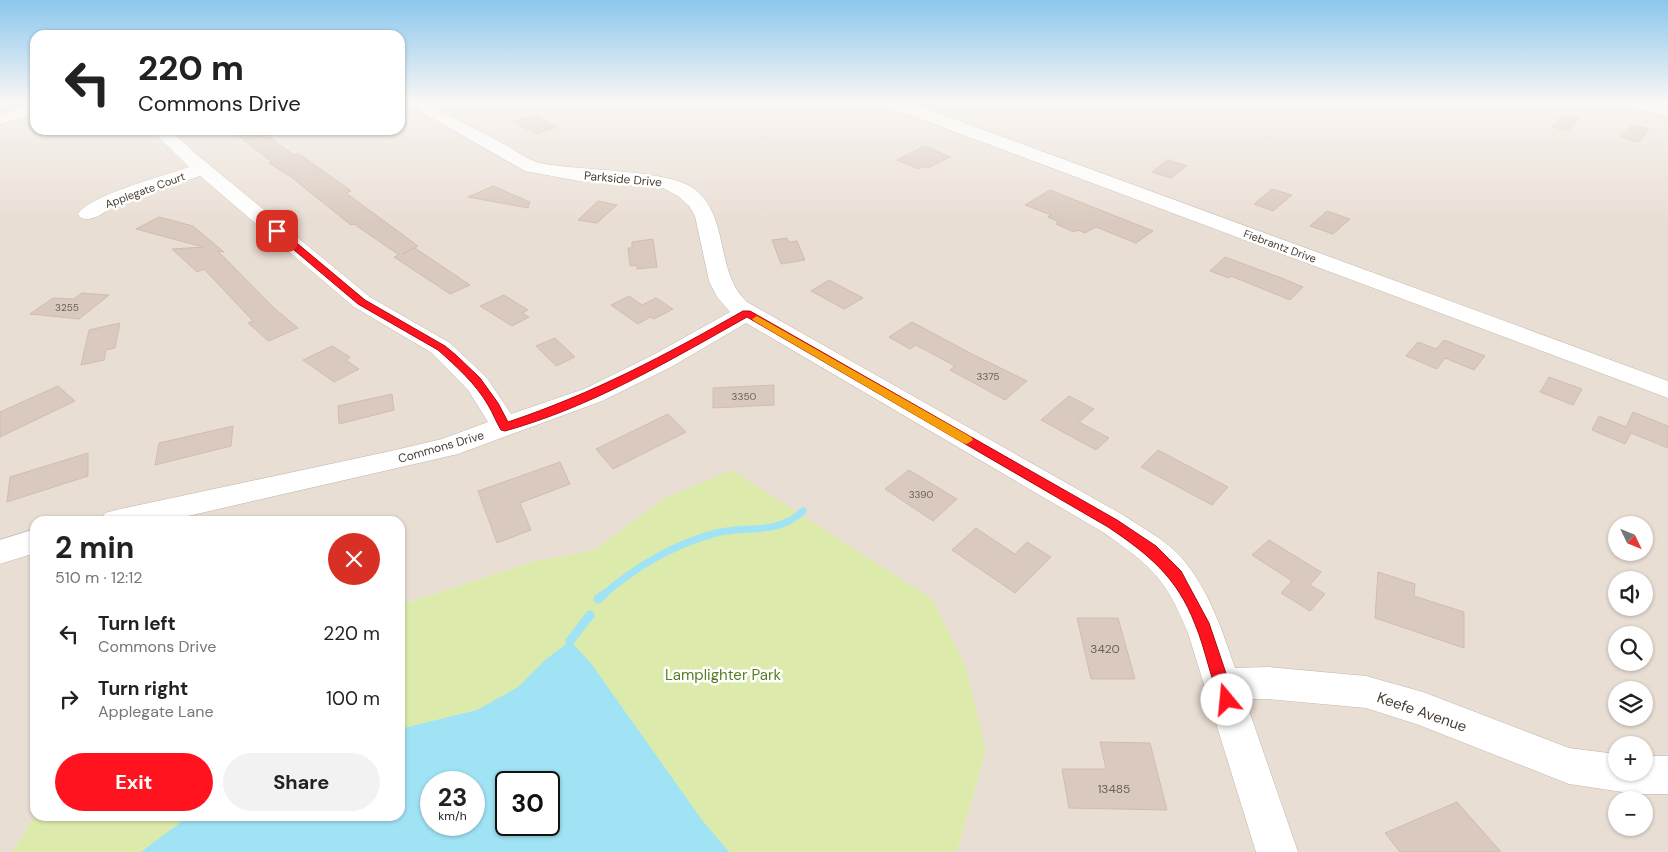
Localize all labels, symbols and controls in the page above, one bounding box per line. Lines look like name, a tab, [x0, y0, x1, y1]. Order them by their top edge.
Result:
text: 220 m	[138, 45, 244, 91]
icon: left	[55, 50, 120, 115]
text: Commons Drive	[138, 89, 301, 118]
street label: Parkside Drive	[583, 168, 663, 190]
street label: Applegate Court	[103, 169, 187, 211]
pin	[256, 210, 298, 252]
icon: arrive	[263, 217, 291, 245]
street label: Fiebrantz Drive	[1242, 226, 1318, 266]
house number: 3255	[55, 301, 79, 314]
house number: 3375	[977, 370, 999, 383]
house number: 3350	[732, 390, 757, 403]
street label: Commons Drive	[396, 427, 486, 467]
house number: 3390	[909, 488, 933, 501]
north arrow	[1608, 516, 1652, 561]
map controls	[1608, 516, 1653, 836]
text: 2 min	[55, 528, 134, 567]
button: close	[328, 533, 380, 585]
text: 510 m · 12:12	[55, 567, 143, 588]
button: sound	[1608, 571, 1653, 616]
text: Turn left	[98, 611, 176, 636]
icon: left	[55, 620, 83, 648]
text: 220 m	[323, 621, 380, 646]
button: search	[1608, 626, 1653, 671]
text: Commons Drive	[98, 636, 216, 657]
house number: 3420	[1090, 641, 1120, 657]
park label: Lamplighter Park	[665, 665, 781, 685]
position arrow	[1200, 673, 1252, 725]
text: Turn right	[98, 676, 188, 701]
button: layers	[1608, 681, 1653, 726]
icon: right	[55, 685, 83, 713]
text: 100 m	[326, 686, 380, 711]
street label: Keefe Avenue	[1374, 687, 1470, 737]
text: Applegate Lane	[98, 701, 213, 722]
button: +	[1608, 736, 1653, 781]
button: Exit	[55, 753, 213, 811]
button: Share	[223, 753, 380, 811]
speed limit sign: 30	[495, 771, 560, 836]
text: 23	[438, 781, 467, 814]
house number: 13485	[1098, 781, 1130, 797]
button: −	[1608, 791, 1653, 836]
text: km/h	[438, 808, 467, 824]

